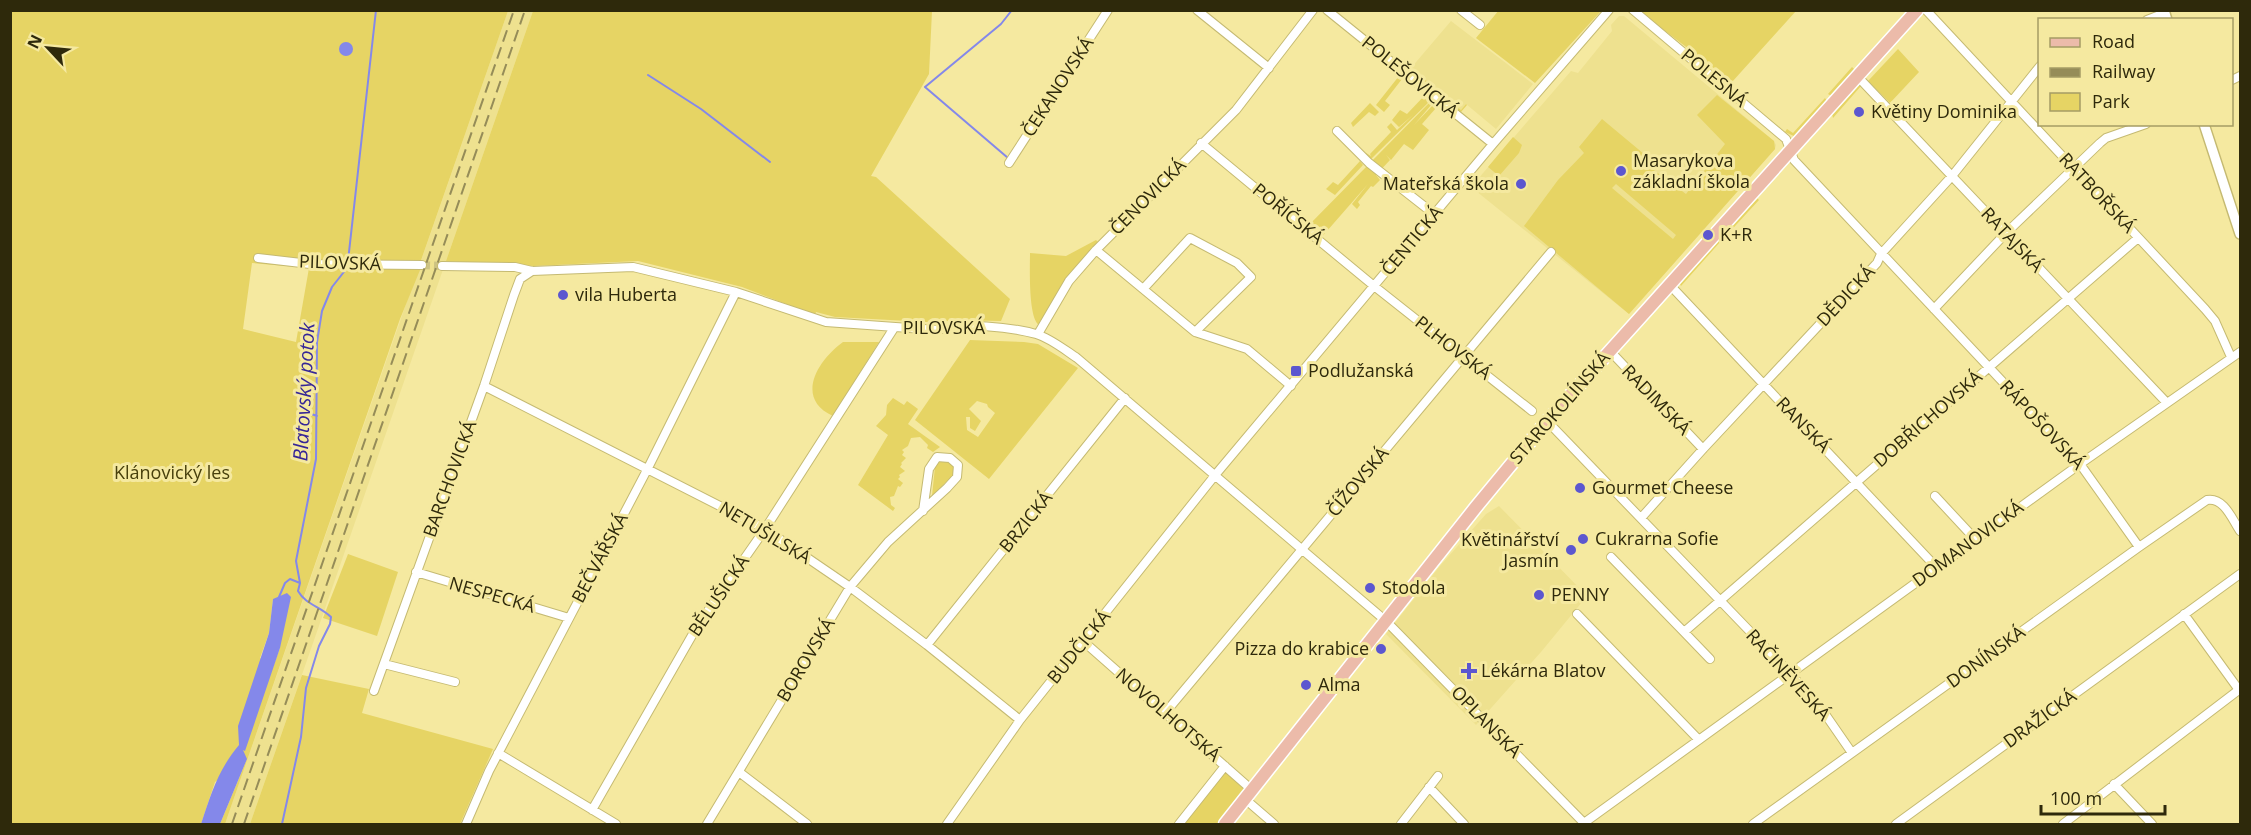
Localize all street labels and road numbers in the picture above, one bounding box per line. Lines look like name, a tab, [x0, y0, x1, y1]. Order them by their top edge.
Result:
street label: POLEŠOVICKÁ	[1357, 30, 1464, 123]
street label: ČEKANOVSKÁ	[1016, 31, 1099, 141]
street label: POLESNÁ	[1677, 43, 1753, 112]
street label: RATBOŘSKÁ	[2054, 147, 2142, 238]
street label: ČENOVICKÁ	[1104, 153, 1191, 240]
street label: POŘÍČSKÁ	[1248, 177, 1330, 250]
street label: ČENTICKÁ	[1375, 200, 1448, 280]
street label: RATAJSKÁ	[1976, 202, 2050, 278]
street label: PILOVSKÁ	[299, 249, 382, 275]
street label: DĚDICKÁ	[1811, 259, 1880, 331]
street label: PLHOVSKÁ	[1411, 310, 1497, 385]
street label: PILOVSKÁ	[903, 315, 986, 339]
street label: STAROKOLÍNSKÁ	[1504, 346, 1615, 469]
street label: RADIMSKÁ	[1617, 359, 1697, 440]
street label: DOBŘICHOVSKÁ	[1868, 364, 1987, 472]
street label: RÁPOŠOVSKÁ	[1995, 374, 2091, 475]
street label: RANSKÁ	[1771, 391, 1837, 458]
street label: BARCHOVICKÁ	[417, 417, 481, 540]
street label: ČÍŽOVSKÁ	[1321, 441, 1394, 521]
street label: BRZICKÁ	[993, 485, 1058, 557]
street label: DOMANOVICKÁ	[1907, 494, 2028, 592]
street label: NETUŠILSKÁ	[715, 495, 816, 569]
street label: BEČVÁŘSKÁ	[565, 508, 633, 607]
street label: BĚLUŠICKÁ	[682, 550, 754, 641]
street label: NESPECKÁ	[447, 570, 538, 618]
street label: BUDČICKÁ	[1041, 604, 1116, 688]
street label: BOROVSKÁ	[771, 613, 840, 706]
street label: DONÍNSKÁ	[1941, 619, 2030, 693]
street label: RAČINĚVESKÁ	[1741, 623, 1837, 726]
street label: NOVOLHOTSKÁ	[1111, 662, 1226, 767]
street label: OPLANSKÁ	[1446, 680, 1528, 763]
street label: DRAŽICKÁ	[1998, 683, 2081, 753]

